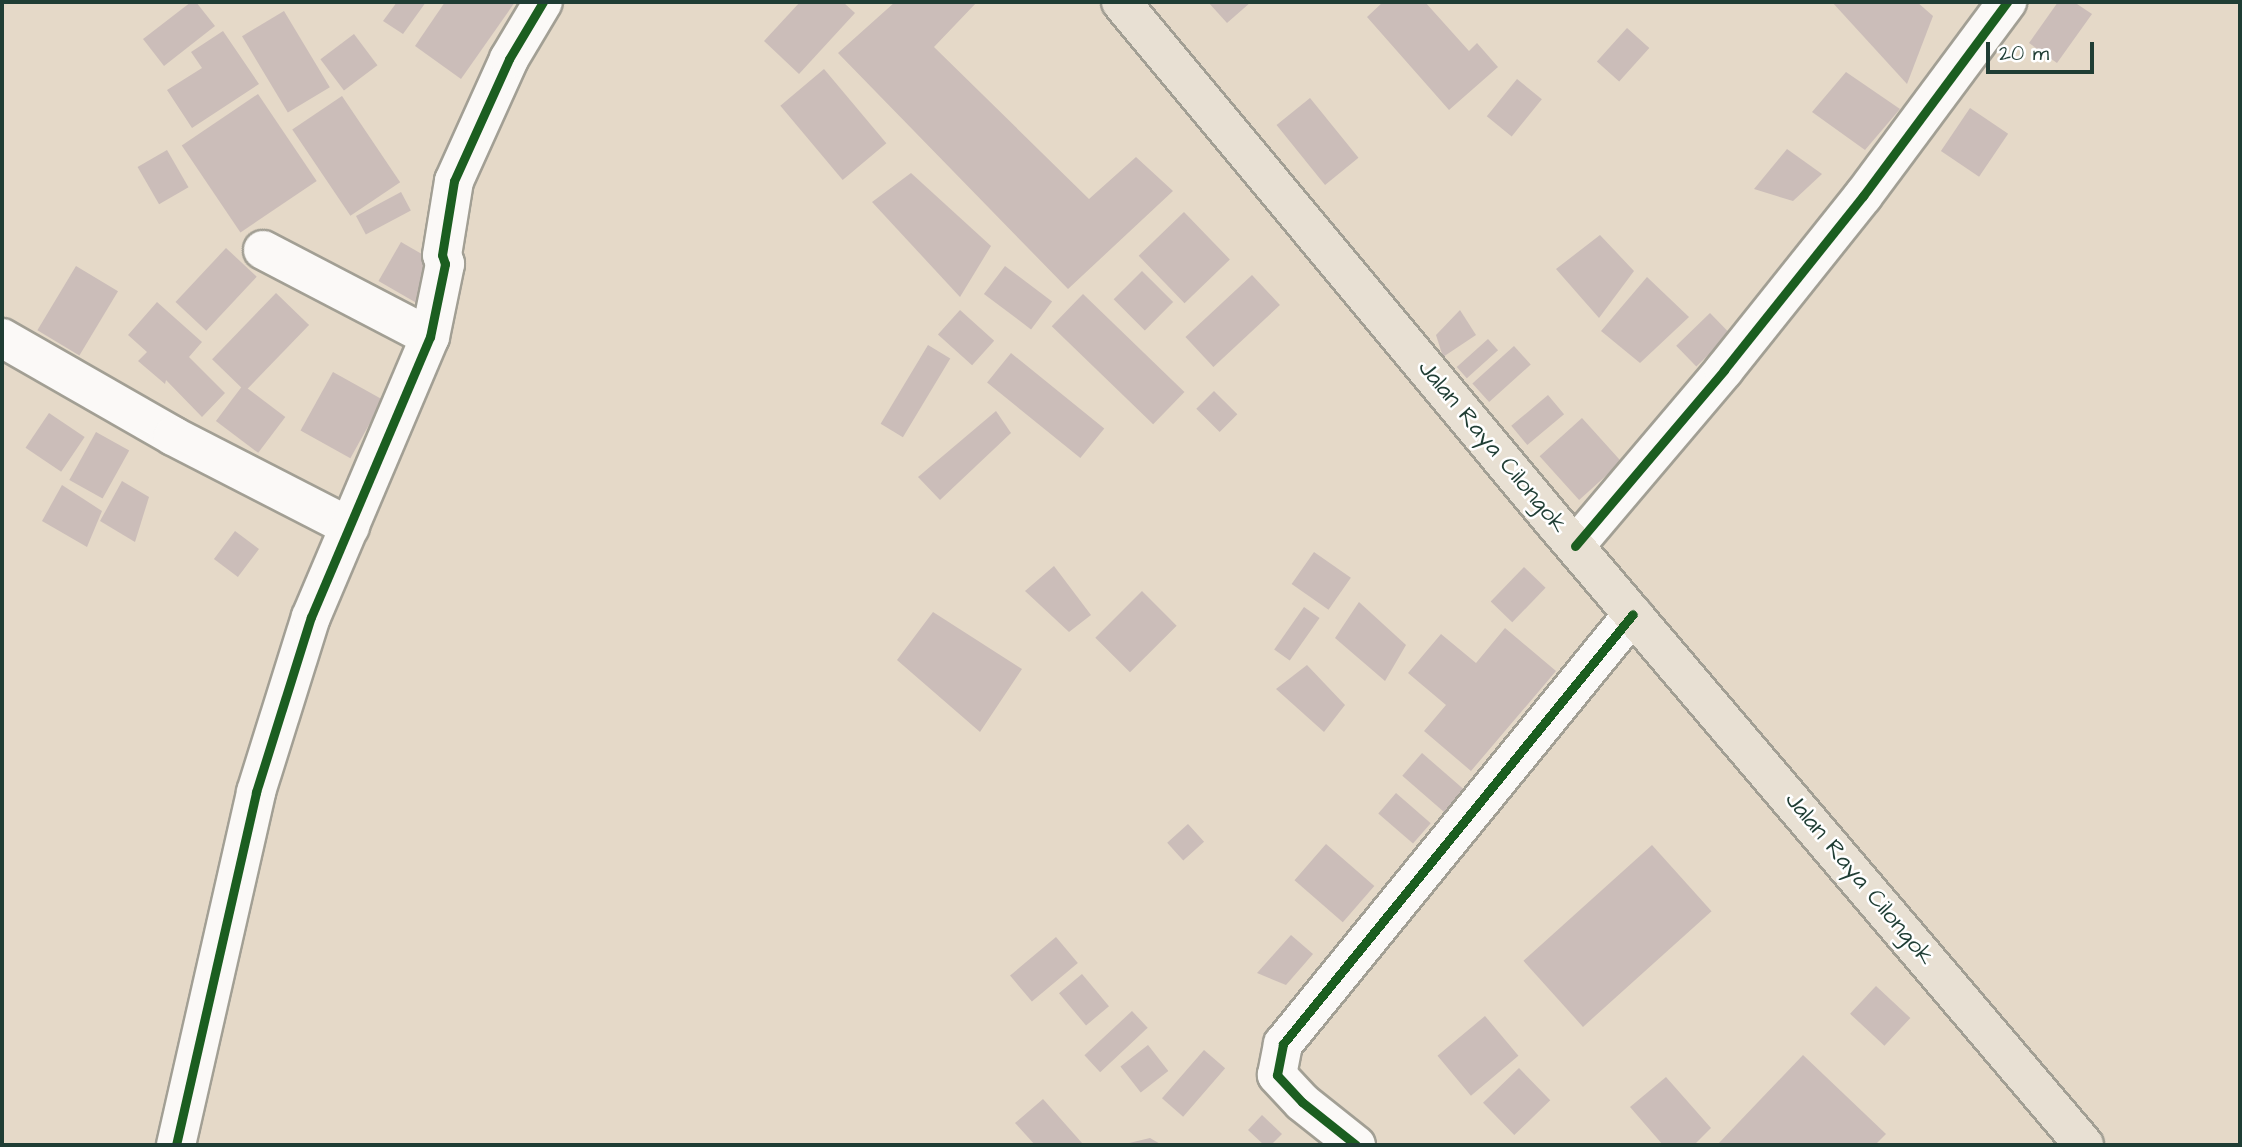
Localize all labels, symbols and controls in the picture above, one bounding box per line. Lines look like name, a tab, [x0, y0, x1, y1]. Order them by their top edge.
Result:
scale bar	[1990, 28, 2098, 72]
text: 20 m	[1999, 39, 2049, 68]
street label: Jalan Raya Cilongok	[1411, 354, 1573, 540]
street label: Jalan Raya Cilongok	[1778, 786, 1940, 972]

